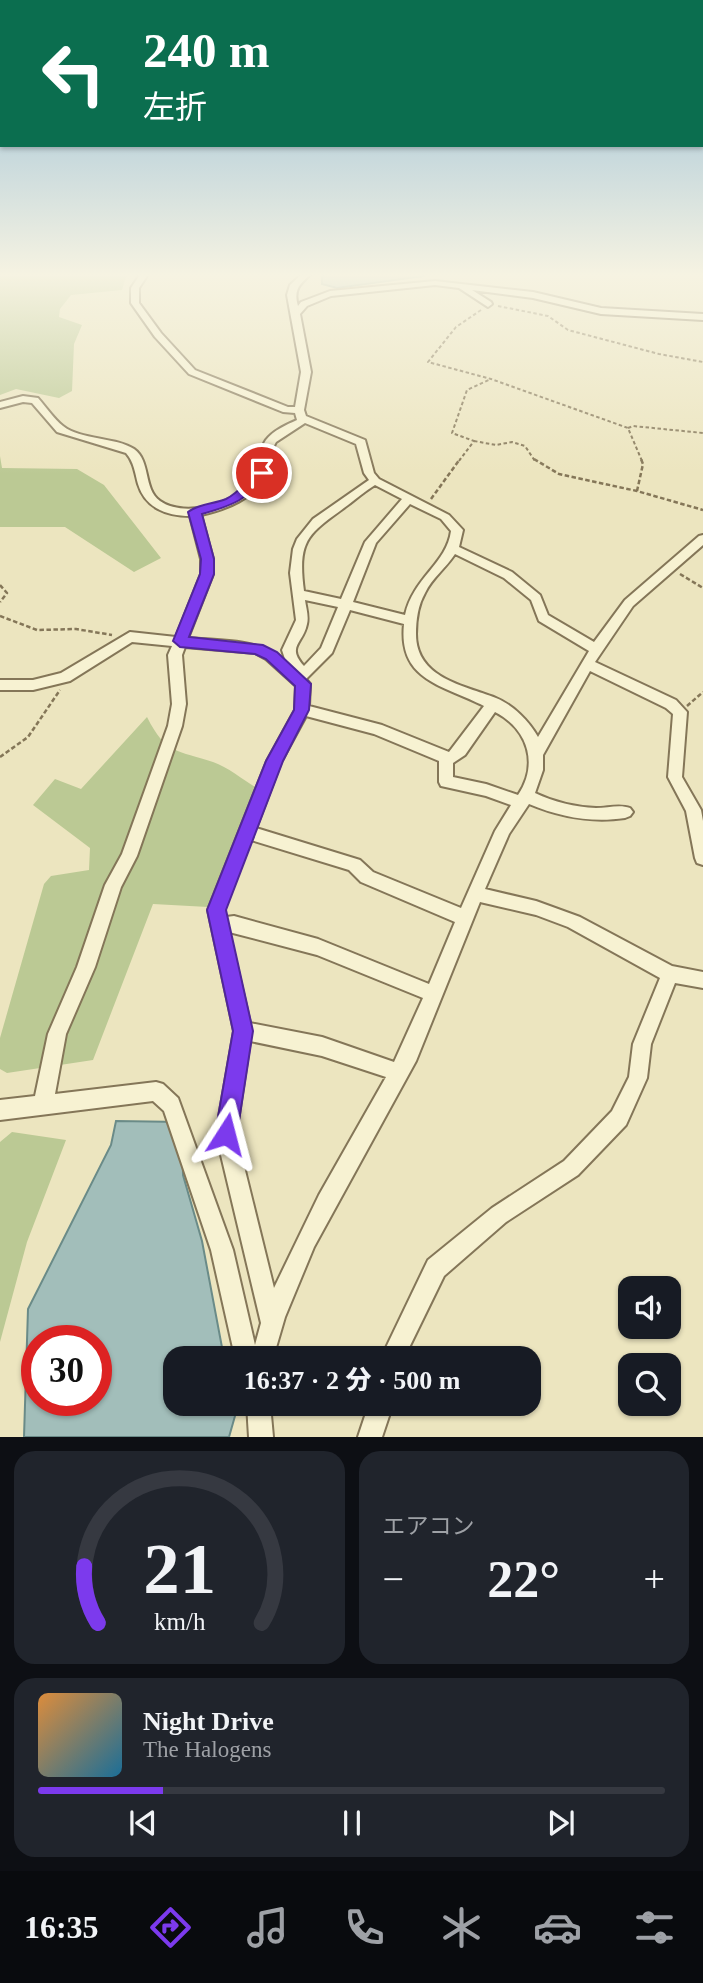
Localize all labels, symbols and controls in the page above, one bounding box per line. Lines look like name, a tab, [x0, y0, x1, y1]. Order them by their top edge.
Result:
text: 240 m	[143, 23, 270, 78]
icon: left	[28, 28, 119, 119]
text: 左折	[143, 89, 207, 125]
pin	[232, 443, 292, 503]
icon: arrive	[243, 454, 281, 492]
position arrow	[189, 1097, 263, 1171]
map controls	[618, 1276, 681, 1416]
button: sound	[618, 1276, 681, 1339]
speed limit sign: 30	[21, 1325, 112, 1416]
button: search	[618, 1353, 681, 1416]
text: 16:37 · 2 分 · 500 m	[244, 1366, 460, 1395]
text: エアコン	[383, 1514, 475, 1539]
text: 21	[143, 1529, 216, 1610]
text: 22°	[487, 1551, 560, 1608]
text: −	[383, 1558, 404, 1600]
text: +	[644, 1558, 665, 1600]
text: km/h	[154, 1608, 205, 1635]
text: Night Drive	[143, 1707, 274, 1736]
text: The Halogens	[143, 1737, 271, 1762]
icon: previous	[124, 1804, 162, 1842]
icon: pause	[333, 1804, 371, 1842]
icon: next	[542, 1804, 580, 1842]
icon: directions	[146, 1903, 195, 1952]
icon: music	[243, 1903, 292, 1952]
icon: phone	[340, 1903, 389, 1952]
icon: climate	[437, 1903, 486, 1952]
icon: car	[533, 1903, 582, 1952]
icon: filters	[630, 1903, 679, 1952]
text: 16:35	[24, 1909, 99, 1945]

